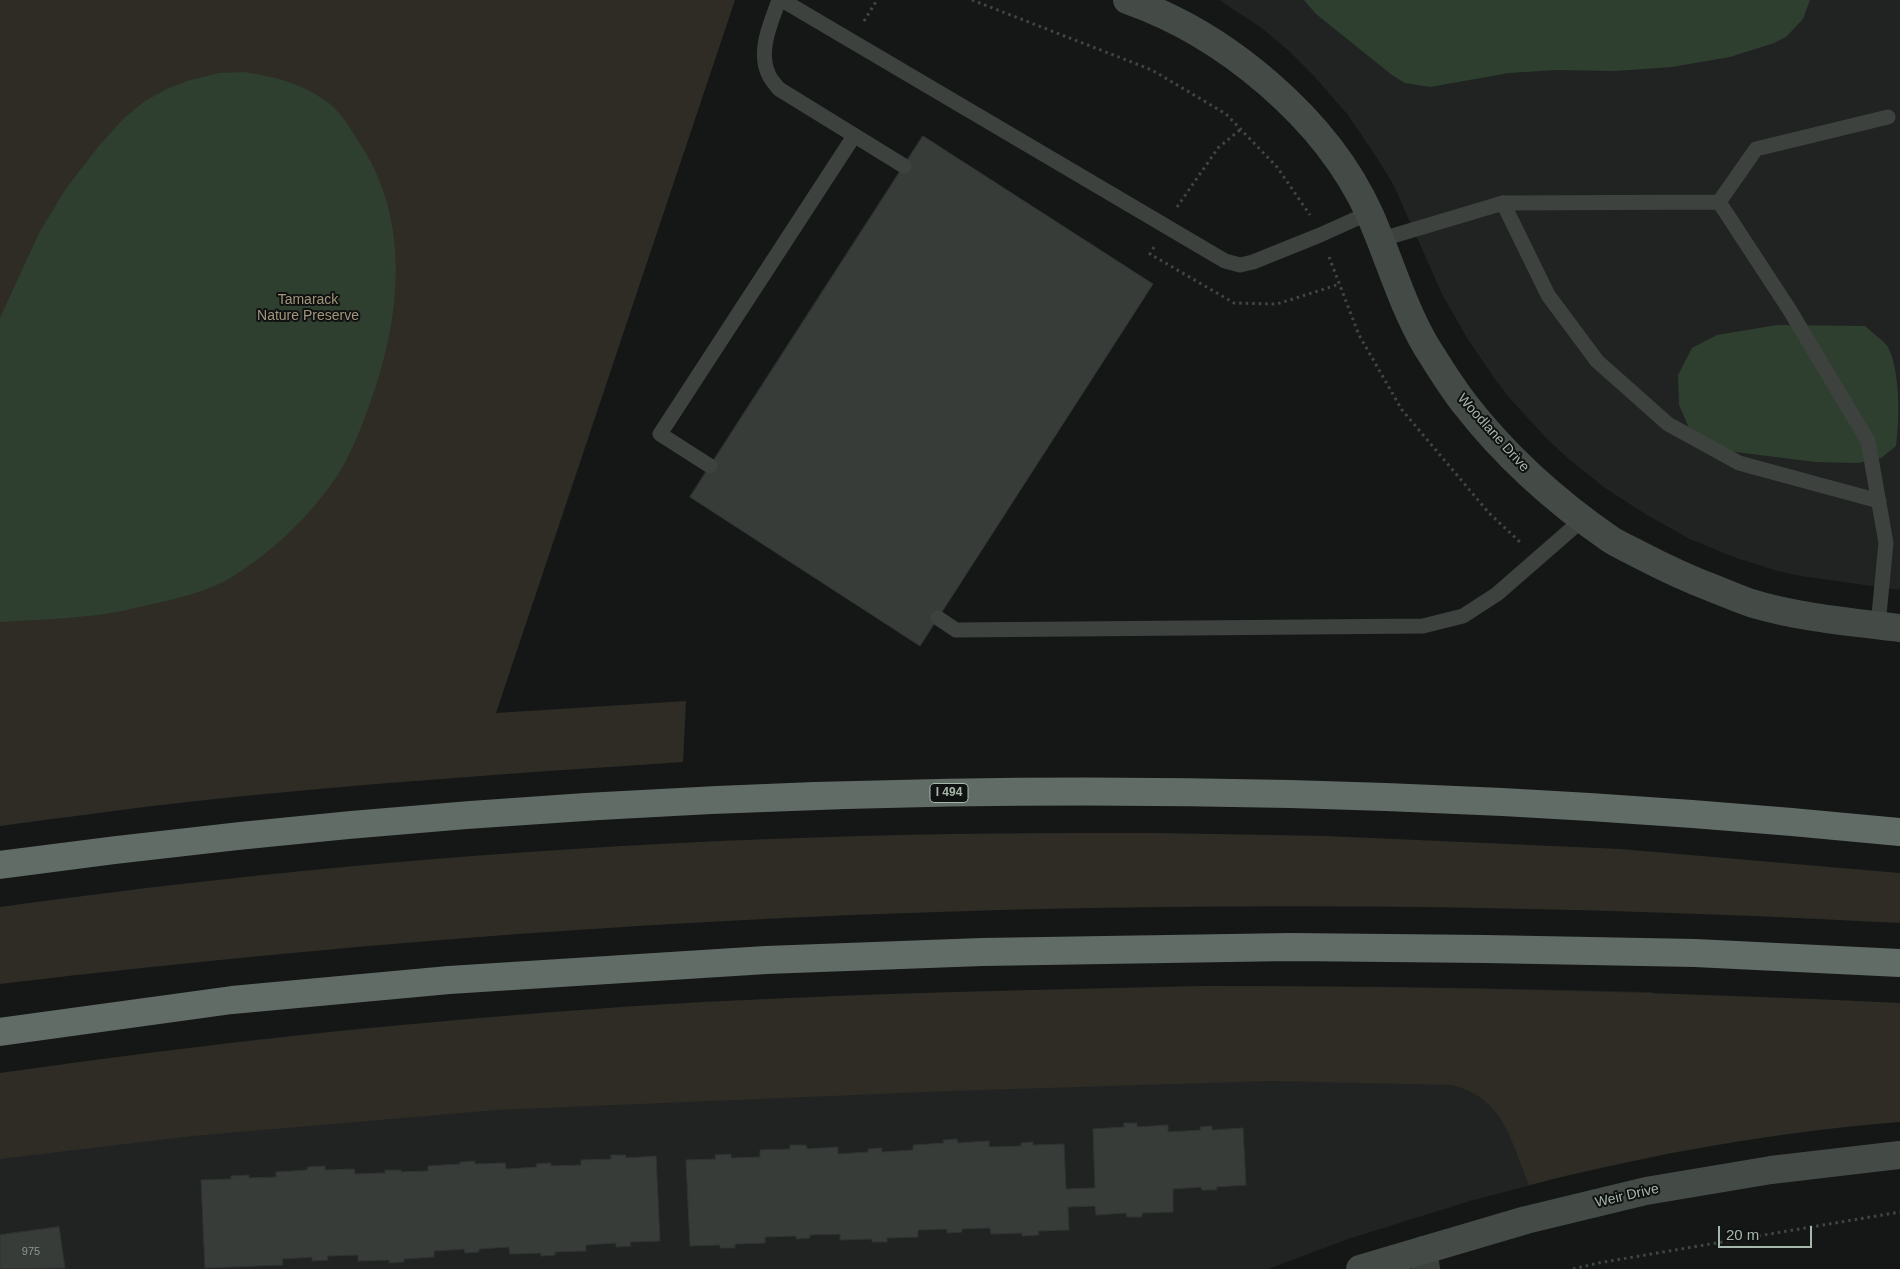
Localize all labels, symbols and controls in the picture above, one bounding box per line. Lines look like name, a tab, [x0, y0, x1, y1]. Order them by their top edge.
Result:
park label: Tamarack Nature Preserve	[257, 292, 359, 324]
street label: Woodlane Drive	[1454, 390, 1532, 476]
road number: I 494	[930, 784, 968, 802]
street label: Weir Drive	[1593, 1180, 1661, 1212]
scale bar	[1720, 1216, 1814, 1248]
text: 20 m	[1726, 1226, 1759, 1243]
house number: 975	[22, 1245, 40, 1259]

